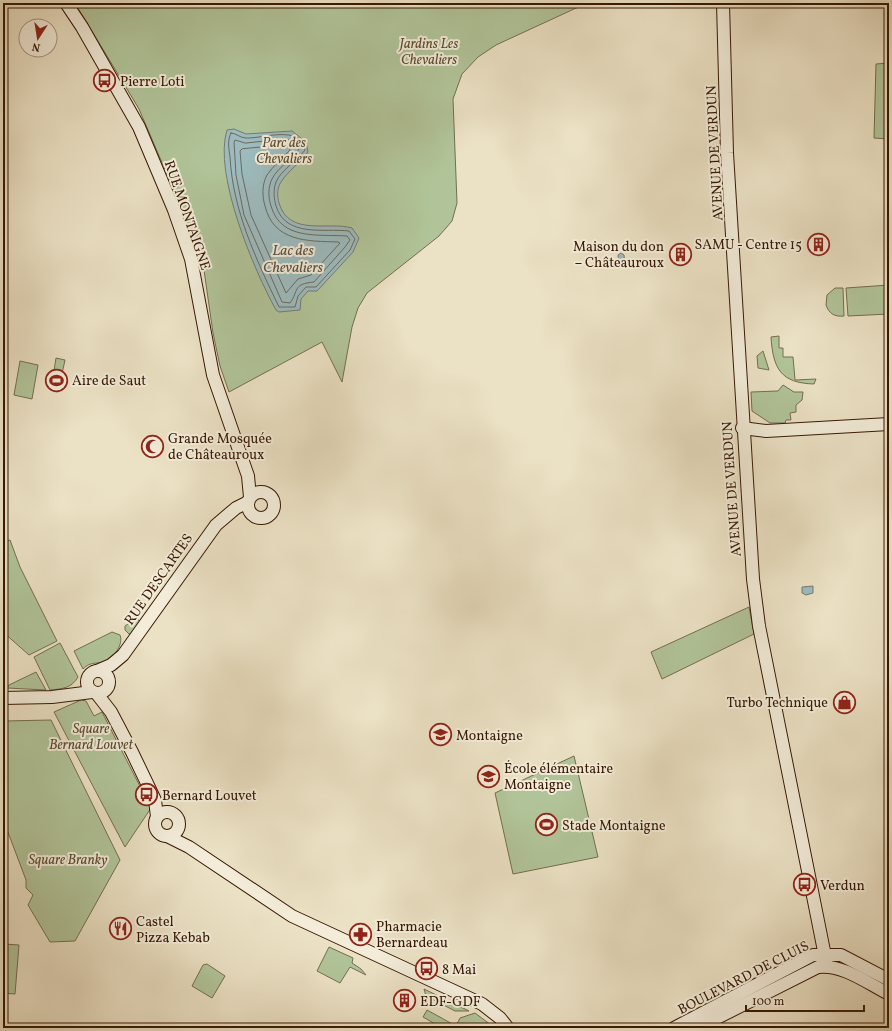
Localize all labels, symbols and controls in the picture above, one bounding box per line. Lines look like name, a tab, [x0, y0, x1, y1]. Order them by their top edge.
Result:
north arrow	[18, 18, 58, 58]
park label: Jardins Les Chevaliers	[398, 35, 458, 70]
text: N	[31, 38, 42, 54]
bus stop icon: Pierre Loti	[92, 68, 118, 94]
place label: Pierre Loti	[120, 73, 185, 92]
street label: AVENUE DE VERDUN	[702, 85, 729, 221]
park label: Parc des Chevaliers	[256, 134, 312, 169]
street label: RUE MONTAIGNE	[159, 158, 214, 273]
building icon: SAMU - Centre 15	[805, 231, 831, 257]
place label: SAMU - Centre 15	[695, 236, 802, 255]
place label: Maison du don – Châteauroux	[573, 238, 664, 273]
water label: Lac des Chevaliers	[263, 241, 324, 279]
building icon: Maison du don – Châteauroux	[667, 241, 693, 267]
sports icon: Aire de Saut	[43, 367, 69, 393]
place label: Aire de Saut	[72, 372, 146, 391]
street label: AVENUE DE VERDUN	[718, 421, 747, 557]
place label: Grande Mosquée de Châteauroux	[168, 430, 272, 465]
mosque icon: Grande Mosquée de Châteauroux	[140, 433, 166, 459]
street label: RUE DESCARTES	[121, 530, 198, 629]
shop icon: Turbo Technique	[831, 689, 857, 715]
place label: Turbo Technique	[726, 694, 828, 713]
park label: Square Bernard Louvet	[49, 720, 133, 755]
school or university icon: Montaigne	[427, 722, 453, 748]
place label: Montaigne	[456, 727, 523, 746]
place label: École élémentaire Montaigne	[504, 760, 613, 795]
school or university icon: École élémentaire Montaigne	[475, 763, 501, 789]
bus stop icon: Bernard Louvet	[133, 782, 159, 808]
place label: Bernard Louvet	[162, 787, 257, 806]
sports icon: Stade Montaigne	[533, 812, 559, 838]
place label: Stade Montaigne	[562, 817, 666, 836]
park label: Square Branky	[29, 851, 108, 870]
bus stop icon: Verdun	[791, 872, 817, 898]
place label: Verdun	[820, 877, 865, 896]
place label: Castel Pizza Kebab	[136, 913, 210, 948]
restaurant icon: Castel Pizza Kebab	[108, 916, 134, 942]
place label: Pharmacie Bernardeau	[376, 918, 448, 953]
pharmacy icon: Pharmacie Bernardeau	[348, 921, 374, 947]
street label: BOULEVARD DE CLUIS	[675, 937, 813, 1020]
bus stop icon: 8 Mai	[413, 956, 439, 982]
place label: 8 Mai	[442, 961, 476, 980]
scale bar	[746, 987, 864, 1013]
building icon: EDF-GDF	[391, 988, 417, 1014]
place label: EDF-GDF	[420, 993, 481, 1012]
text: 100 m	[752, 994, 785, 1010]

